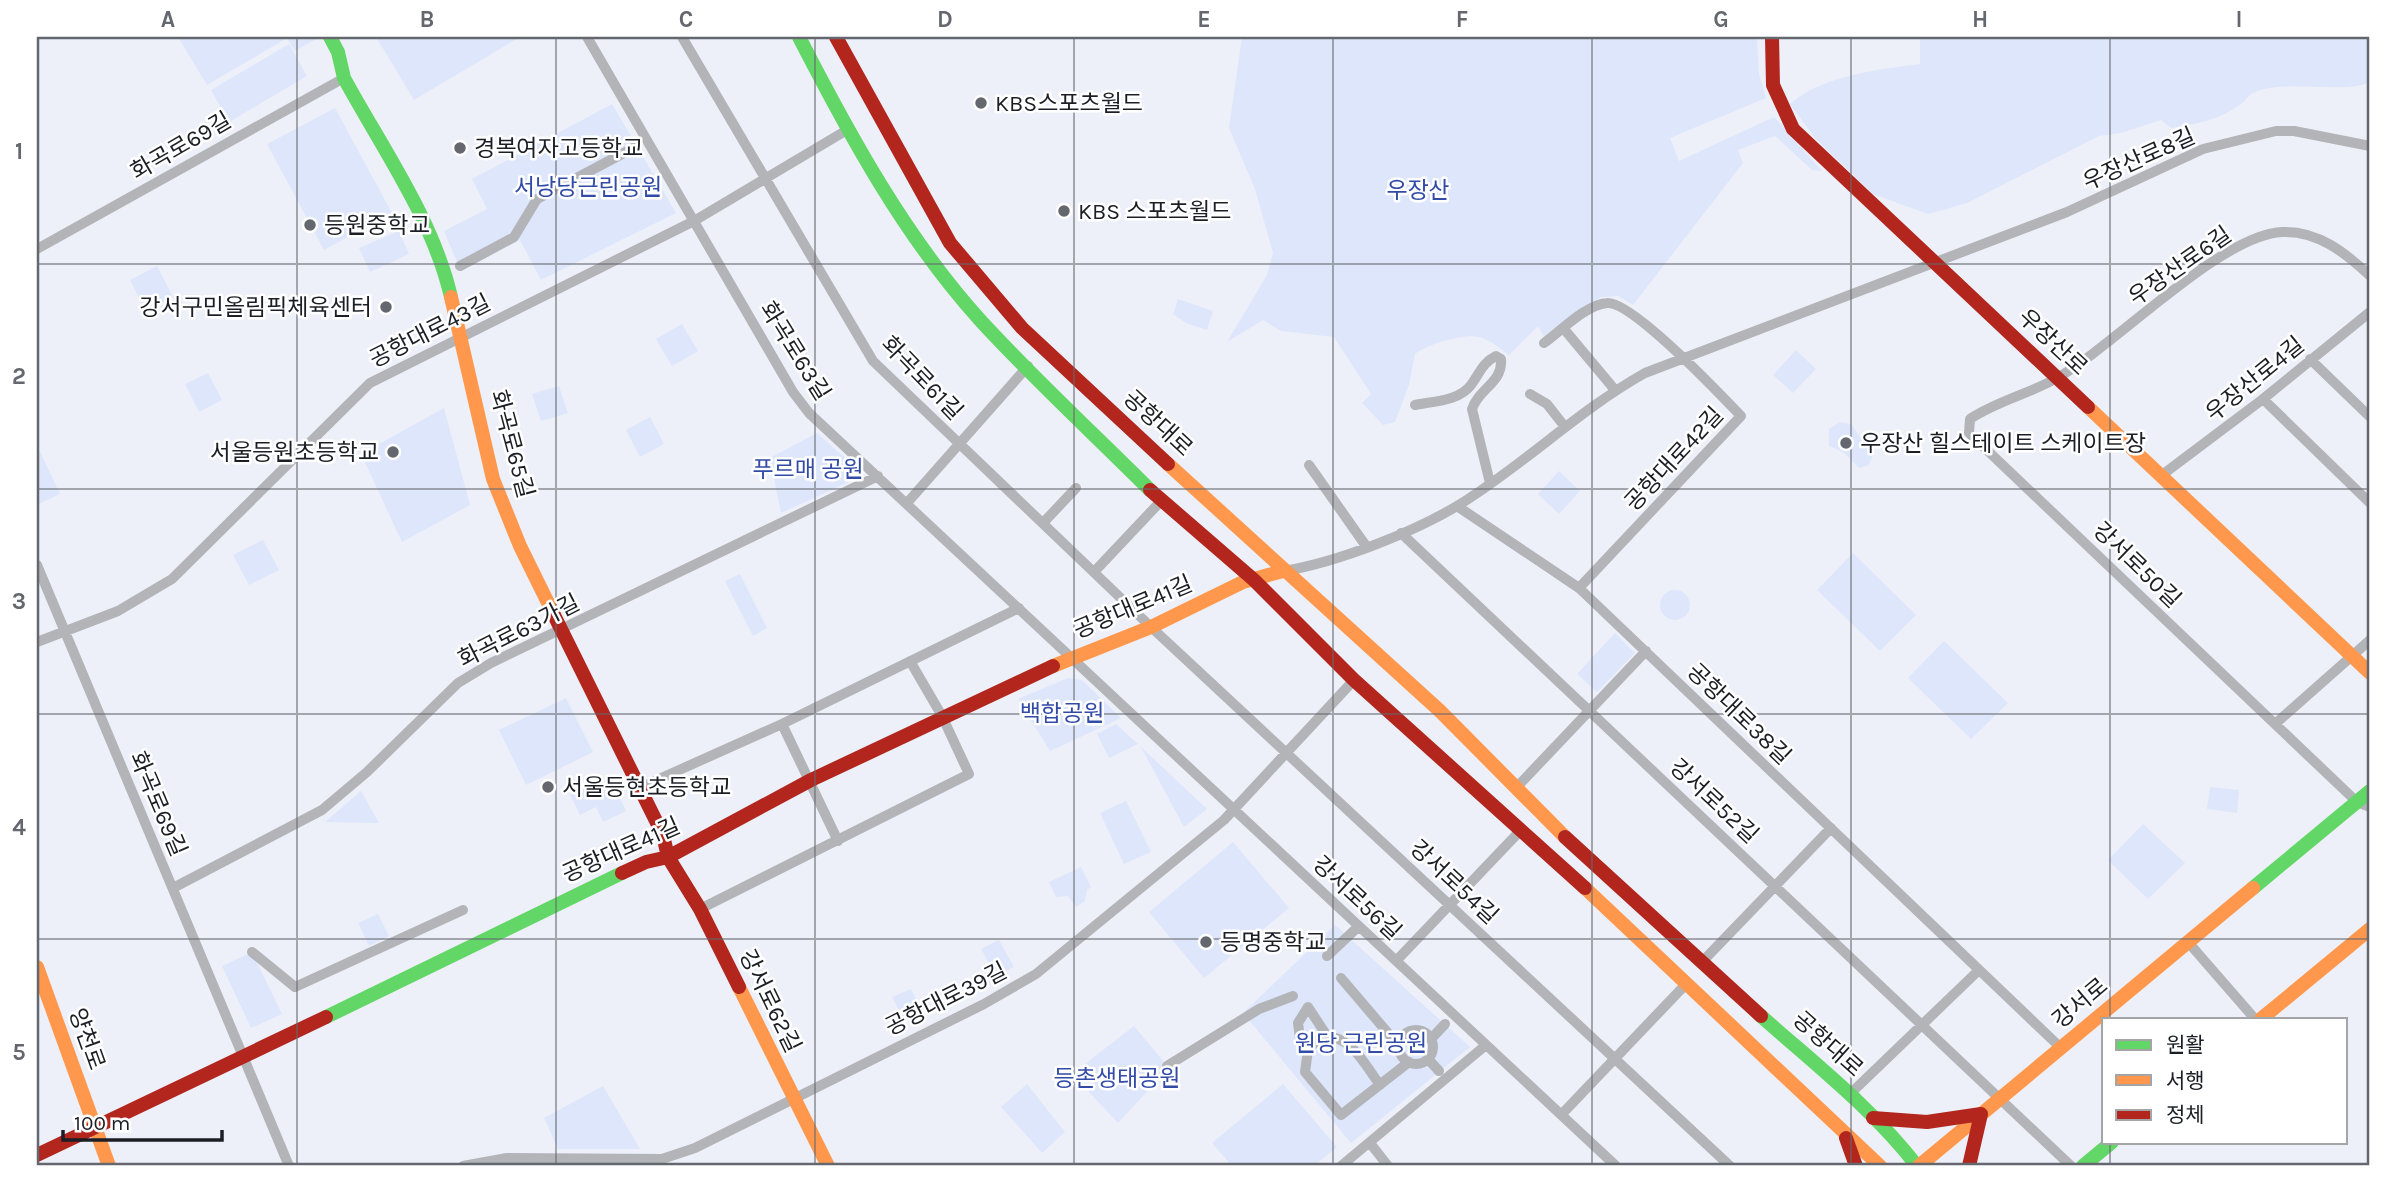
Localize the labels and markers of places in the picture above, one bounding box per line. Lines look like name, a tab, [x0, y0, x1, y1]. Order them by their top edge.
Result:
place label: KBS스포츠월드	[995, 90, 1143, 117]
marker: KBS스포츠월드	[973, 95, 989, 111]
place label: 경복여자고등학교	[474, 135, 643, 162]
marker: 경복여자고등학교	[452, 140, 468, 156]
place label: KBS 스포츠월드	[1078, 198, 1231, 225]
marker: KBS 스포츠월드	[1056, 203, 1072, 219]
place label: 등원중학교	[324, 212, 430, 239]
marker: 등원중학교	[302, 217, 318, 233]
place label: 강서구민올림픽체육센터	[139, 294, 372, 321]
marker: 강서구민올림픽체육센터	[378, 299, 394, 315]
place label: 우장산 힐스테이트 스케이트장	[1860, 430, 2146, 457]
marker: 우장산 힐스테이트 스케이트장	[1838, 435, 1854, 451]
place label: 서울등원초등학교	[210, 439, 379, 466]
marker: 서울등원초등학교	[385, 444, 401, 460]
place label: 서울등현초등학교	[562, 774, 731, 801]
marker: 서울등현초등학교	[540, 779, 556, 795]
place label: 등명중학교	[1220, 929, 1326, 956]
marker: 등명중학교	[1198, 934, 1214, 950]

